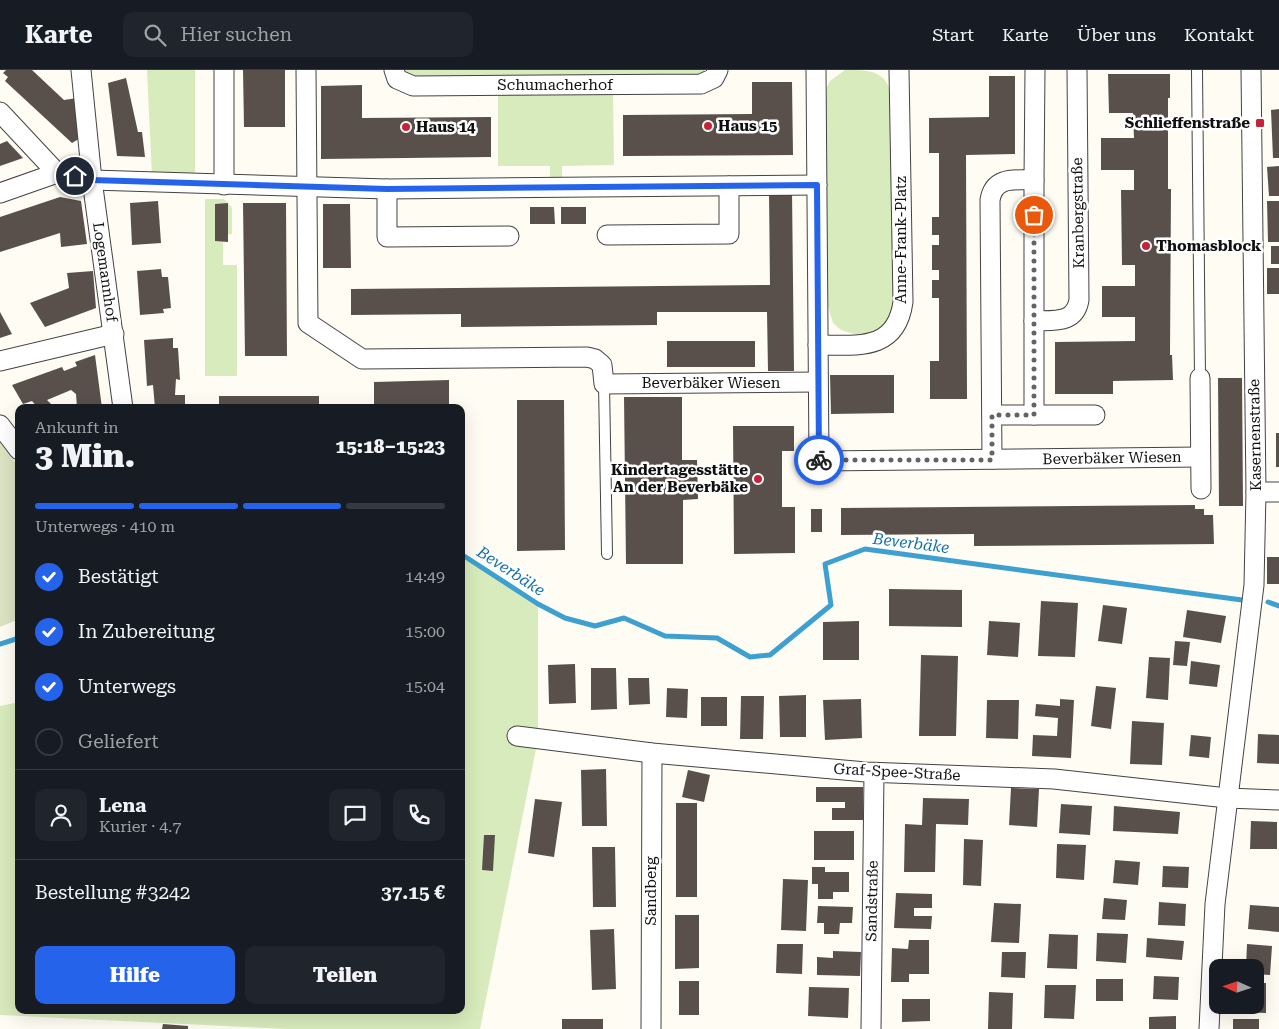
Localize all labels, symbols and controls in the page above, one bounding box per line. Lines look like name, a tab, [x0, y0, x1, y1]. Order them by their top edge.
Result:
search box	[123, 12, 473, 57]
text: Karte	[25, 21, 93, 49]
icon: search	[141, 21, 169, 49]
text: Hier suchen	[181, 23, 292, 46]
text: Start	[932, 24, 974, 45]
text: Karte	[1002, 24, 1049, 45]
text: Über uns	[1077, 24, 1156, 45]
text: Kontakt	[1184, 24, 1254, 45]
street label: Schumacherhof	[497, 76, 614, 94]
place label: Schlieffenstraße	[1125, 114, 1250, 132]
place label: Haus 15	[718, 117, 777, 135]
marker: Schlieffenstraße	[1254, 117, 1266, 129]
place label: Haus 14	[416, 118, 476, 136]
marker: Haus 15	[702, 120, 714, 132]
marker: Haus 14	[400, 121, 412, 133]
pin	[54, 155, 96, 197]
street label: Kranbergstraße	[1068, 157, 1088, 269]
icon: home	[61, 162, 89, 190]
street label: Anne-Frank-Platz	[892, 176, 910, 304]
pin	[1013, 194, 1055, 236]
icon: bag	[1020, 201, 1048, 229]
street label: Logemannhof	[89, 221, 121, 324]
place label: Thomasblock	[1156, 237, 1262, 255]
marker: Thomasblock	[1140, 240, 1152, 252]
street label: Beverbäker Wiesen	[641, 374, 781, 392]
street label: Kasernenstraße	[1245, 379, 1265, 491]
text: Ankunft in	[35, 418, 119, 437]
text: 15:18–15:23	[336, 435, 445, 458]
courier	[794, 435, 844, 485]
text: 3 Min.	[35, 437, 135, 475]
icon: bike	[805, 446, 833, 474]
street label: Beverbäker Wiesen	[1042, 448, 1182, 468]
place label: Kindertagesstätte An der Beverbäke	[611, 461, 748, 496]
marker: Kindertagesstätte An der Beverbäke	[752, 473, 764, 485]
text: Unterwegs · 410 m	[35, 517, 175, 536]
water label: Beverbäke	[871, 529, 950, 557]
water label: Beverbäke	[473, 542, 548, 600]
icon: check	[35, 563, 63, 591]
text: Bestätigt	[78, 565, 159, 588]
text: 14:49	[405, 567, 445, 586]
icon: check	[35, 618, 63, 646]
text: In Zubereitung	[78, 620, 215, 643]
text: 15:00	[405, 622, 445, 641]
icon: check	[35, 673, 63, 701]
text: Unterwegs	[78, 675, 176, 698]
text: 15:04	[405, 677, 445, 696]
text: Geliefert	[78, 730, 159, 753]
street label: Graf-Spee-Straße	[833, 760, 961, 784]
button: person	[35, 789, 87, 841]
button: chat	[329, 789, 381, 841]
button: phone	[393, 789, 445, 841]
text: Lena	[99, 794, 146, 817]
text: Kurier · 4.7	[99, 817, 181, 836]
street label: Sandberg	[642, 856, 660, 926]
street label: Sandstraße	[862, 860, 882, 942]
text: Bestellung #3242	[35, 881, 190, 904]
text: 37.15 €	[381, 881, 445, 904]
button: Hilfe	[35, 946, 235, 1004]
button: Teilen	[245, 946, 445, 1004]
north arrow	[1209, 959, 1264, 1014]
map controls	[1209, 959, 1264, 1014]

